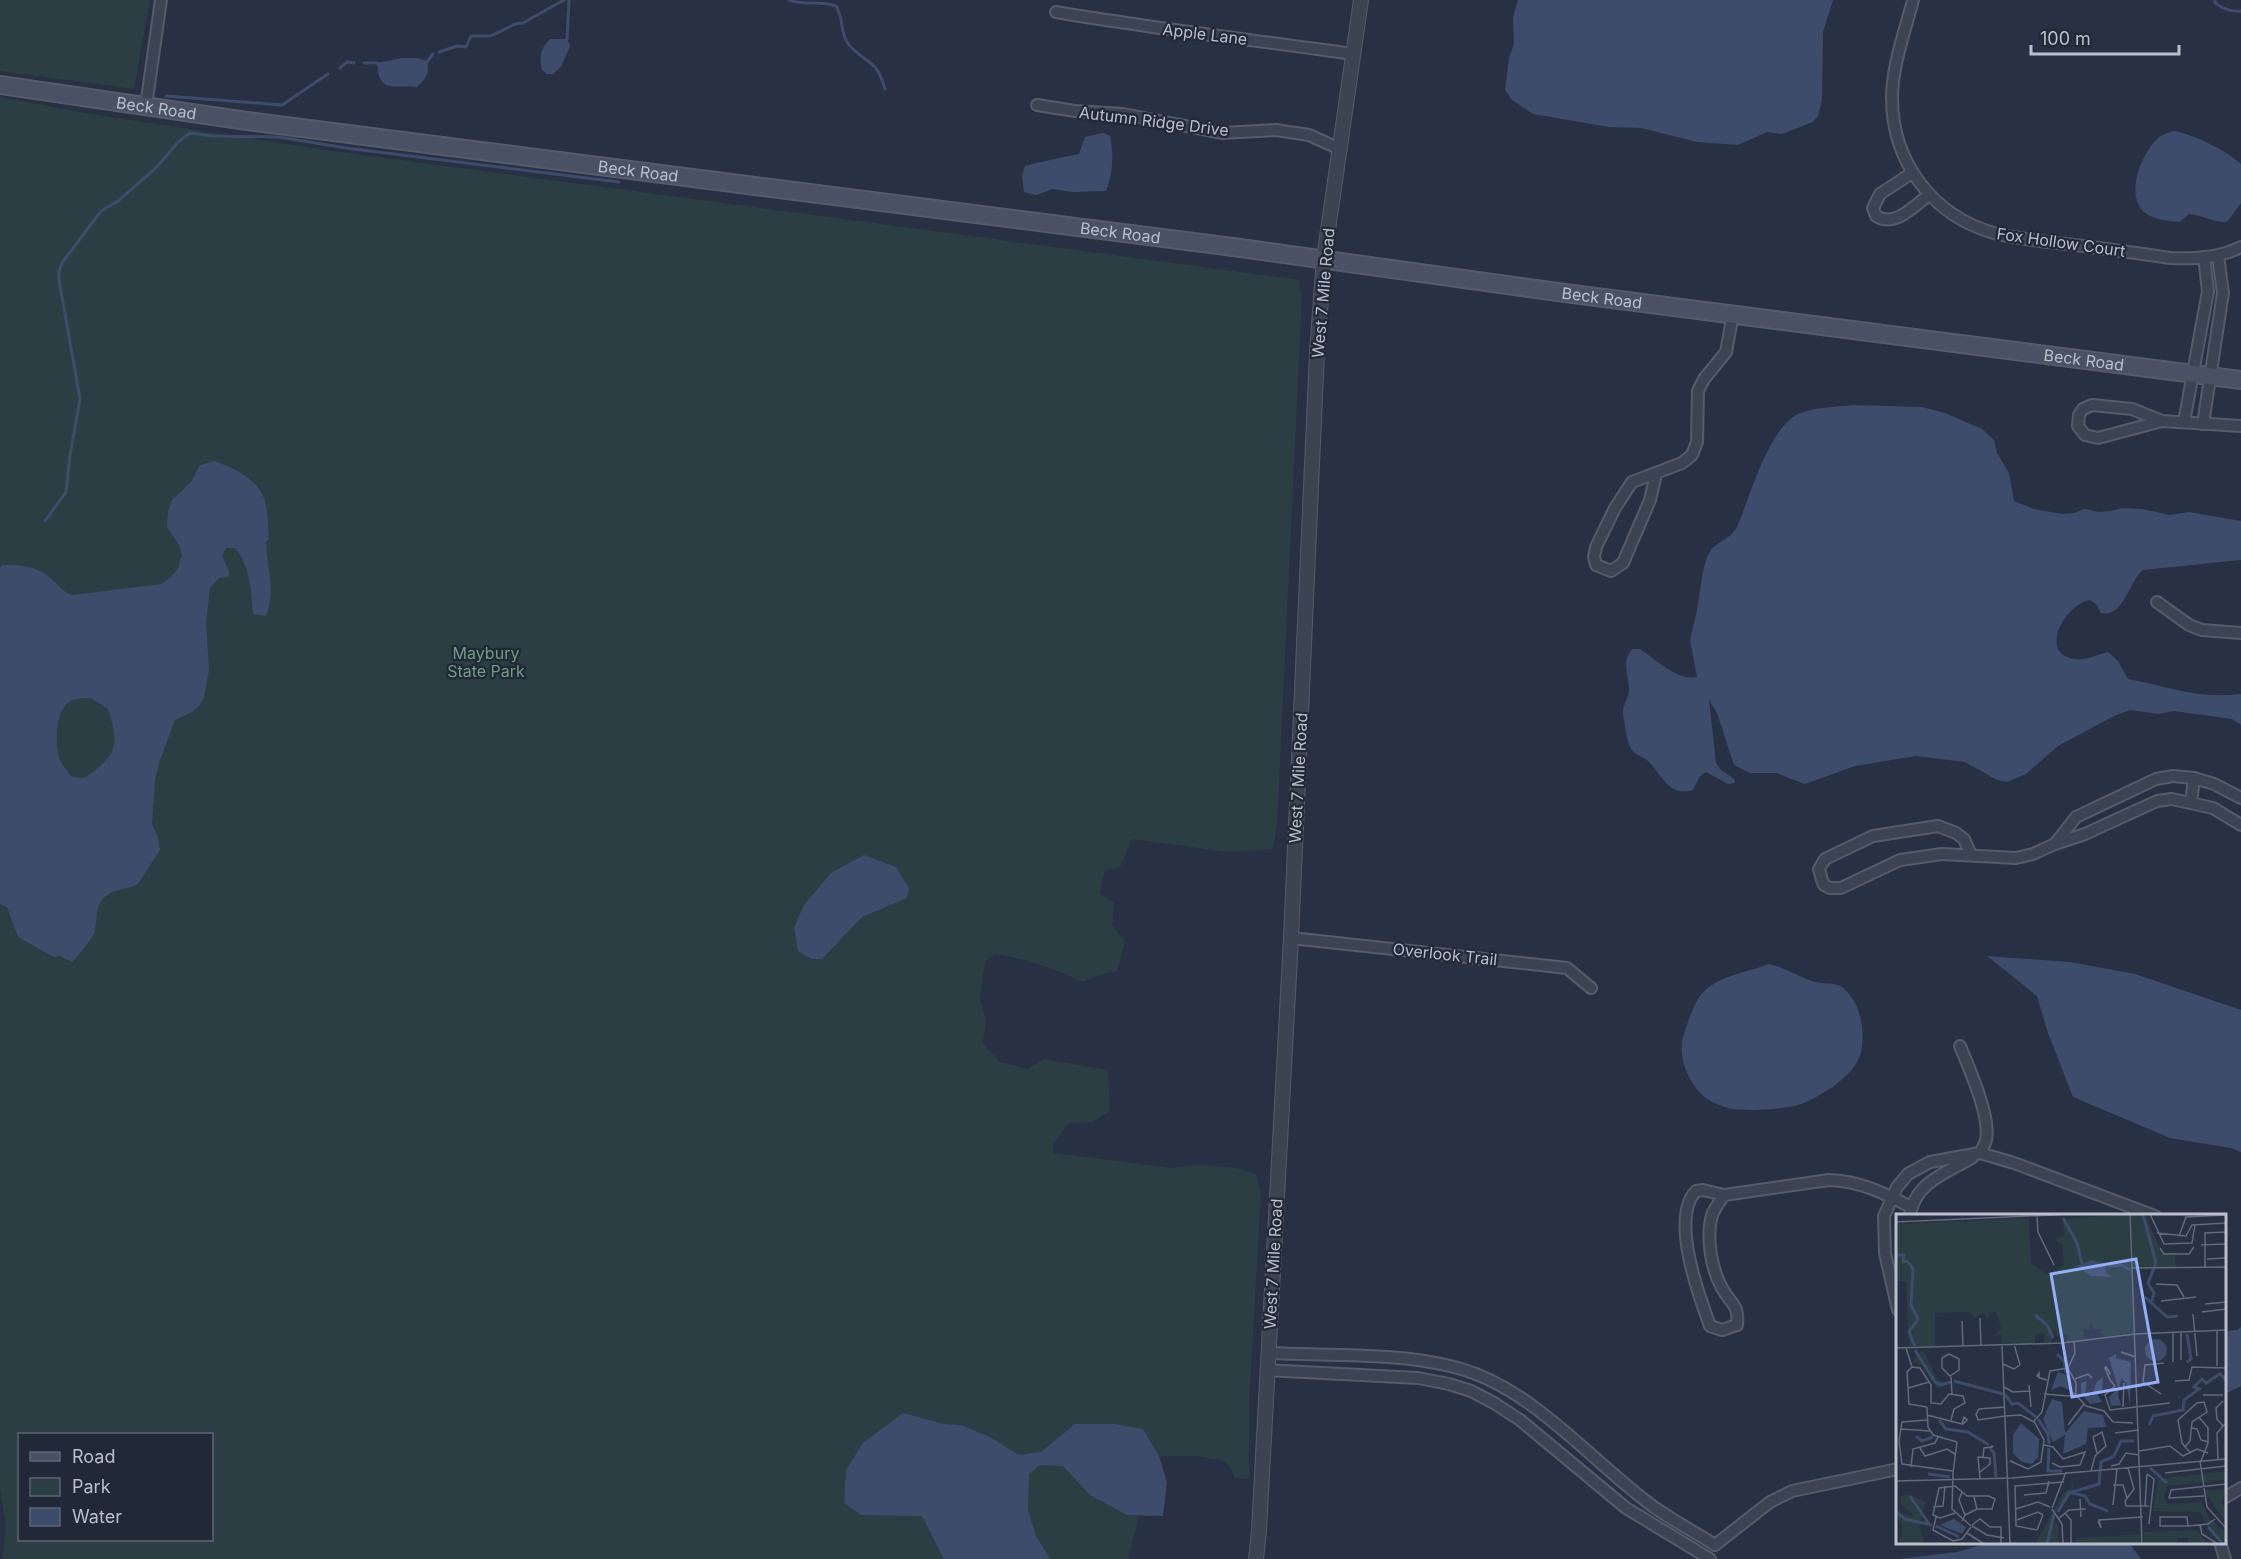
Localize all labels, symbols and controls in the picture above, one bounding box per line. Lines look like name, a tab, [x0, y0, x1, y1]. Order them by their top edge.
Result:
scale bar	[2031, 18, 2180, 56]
street label: Apple Lane	[1162, 19, 1248, 49]
text: 100 m	[2040, 28, 2091, 49]
street label: Beck Road	[115, 92, 198, 124]
street label: Autumn Ridge Drive	[1078, 102, 1230, 140]
street label: Beck Road	[597, 156, 680, 186]
street label: Beck Road	[1079, 218, 1162, 248]
street label: Fox Hollow Court	[1995, 223, 2127, 261]
street label: West 7 Mile Road	[1307, 227, 1339, 359]
street label: Beck Road	[1561, 283, 1643, 313]
street label: Beck Road	[2043, 345, 2125, 375]
park label: Maybury State Park	[447, 643, 525, 681]
street label: West 7 Mile Road	[1285, 712, 1311, 844]
street label: Overlook Trail	[1392, 939, 1498, 969]
street label: West 7 Mile Road	[1260, 1198, 1286, 1330]
inset map	[1896, 1214, 2226, 1544]
legend	[18, 1433, 213, 1541]
text: Road	[72, 1446, 115, 1467]
text: Park	[72, 1476, 111, 1497]
text: Water	[72, 1506, 122, 1527]

